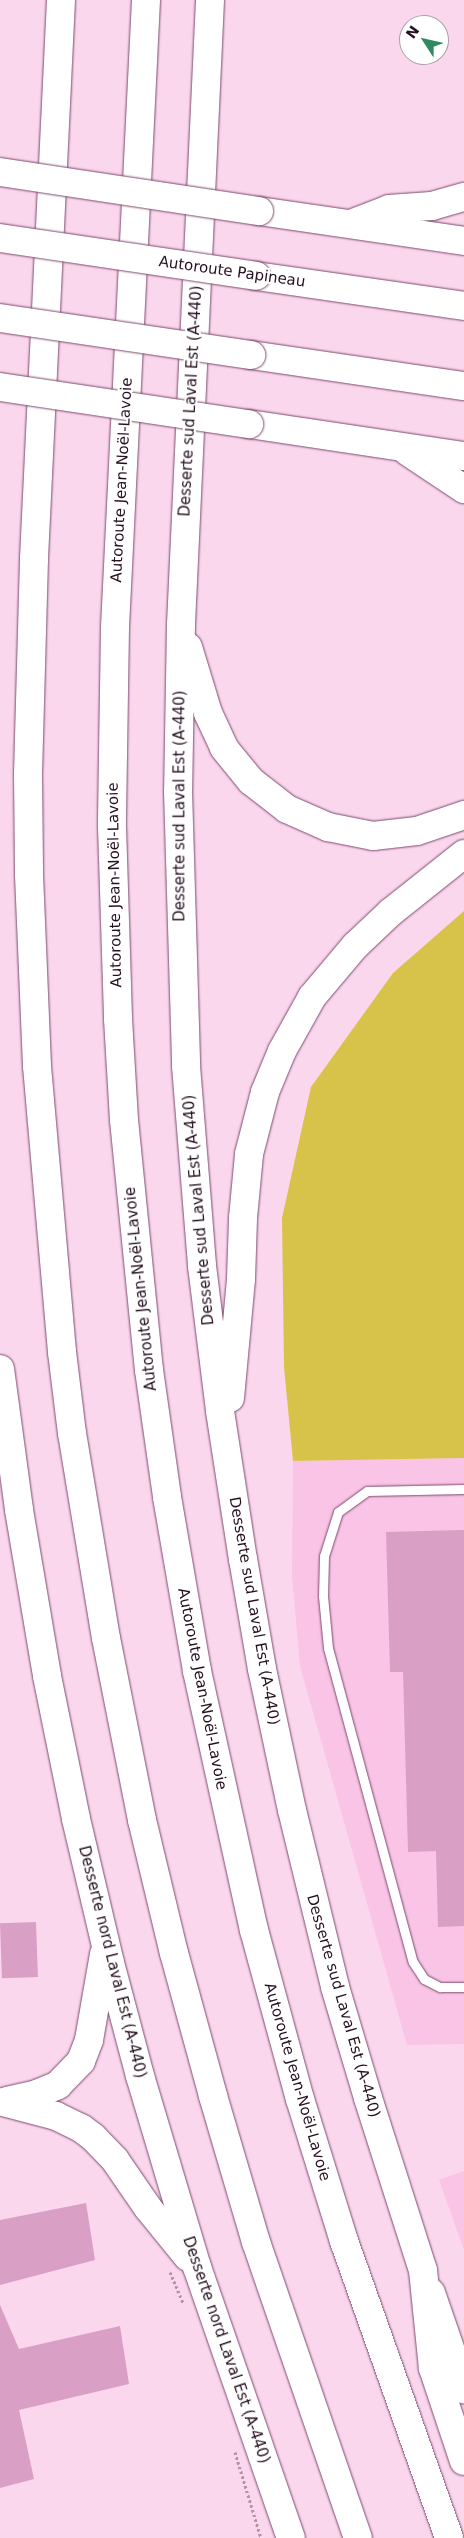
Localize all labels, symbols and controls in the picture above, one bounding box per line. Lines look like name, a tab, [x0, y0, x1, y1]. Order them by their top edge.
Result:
north arrow	[399, 15, 449, 65]
text: N	[403, 23, 422, 41]
street label: Autoroute Papineau	[158, 253, 306, 291]
street label: Desserte sud Laval Est (A-440)	[176, 285, 206, 517]
street label: Autoroute Jean-Noël-Lavoie	[108, 377, 136, 583]
street label: Desserte sud Laval Est (A-440)	[171, 690, 189, 922]
street label: Autoroute Jean-Noël-Lavoie	[104, 782, 126, 988]
street label: Desserte sud Laval Est (A-440)	[180, 1094, 218, 1326]
street label: Autoroute Jean-Noël-Lavoie	[121, 1186, 161, 1392]
street label: Desserte sud Laval Est (A-440)	[225, 1495, 283, 1727]
street label: Autoroute Jean-Noël-Lavoie	[174, 1587, 230, 1791]
street label: Desserte nord Laval Est (A-440)	[74, 1844, 150, 2080]
street label: Desserte sud Laval Est (A-440)	[302, 1892, 384, 2120]
street label: Autoroute Jean-Noël-Lavoie	[260, 1981, 334, 2183]
street label: Desserte nord Laval Est (A-440)	[179, 2234, 273, 2466]

